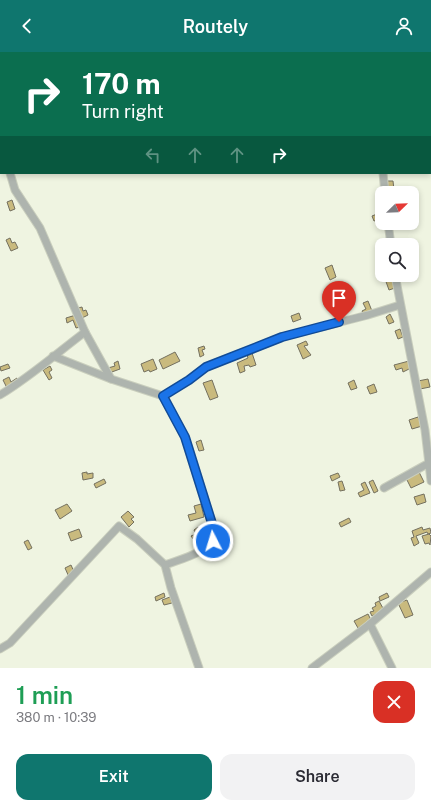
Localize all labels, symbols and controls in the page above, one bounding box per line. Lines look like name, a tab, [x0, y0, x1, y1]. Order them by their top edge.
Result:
icon: back	[16, 15, 38, 37]
icon: person	[393, 15, 415, 37]
text: Routely	[183, 16, 248, 37]
text: 170 m	[82, 67, 161, 100]
icon: right	[16, 68, 68, 120]
text: Turn right	[82, 101, 164, 122]
icon: left	[142, 144, 164, 166]
icon: ahead	[184, 144, 206, 166]
icon: ahead	[226, 144, 248, 166]
icon: right	[268, 144, 290, 166]
north arrow	[375, 186, 419, 230]
map controls	[375, 186, 419, 282]
button: search	[375, 238, 419, 282]
pin	[322, 281, 356, 322]
icon: arrive	[328, 287, 350, 309]
position arrow	[192, 520, 234, 562]
text: 1 min	[16, 681, 73, 709]
button: close	[373, 681, 415, 723]
text: 380 m · 10:39	[16, 710, 96, 725]
button: Exit	[16, 754, 212, 800]
button: Share	[220, 754, 415, 800]

